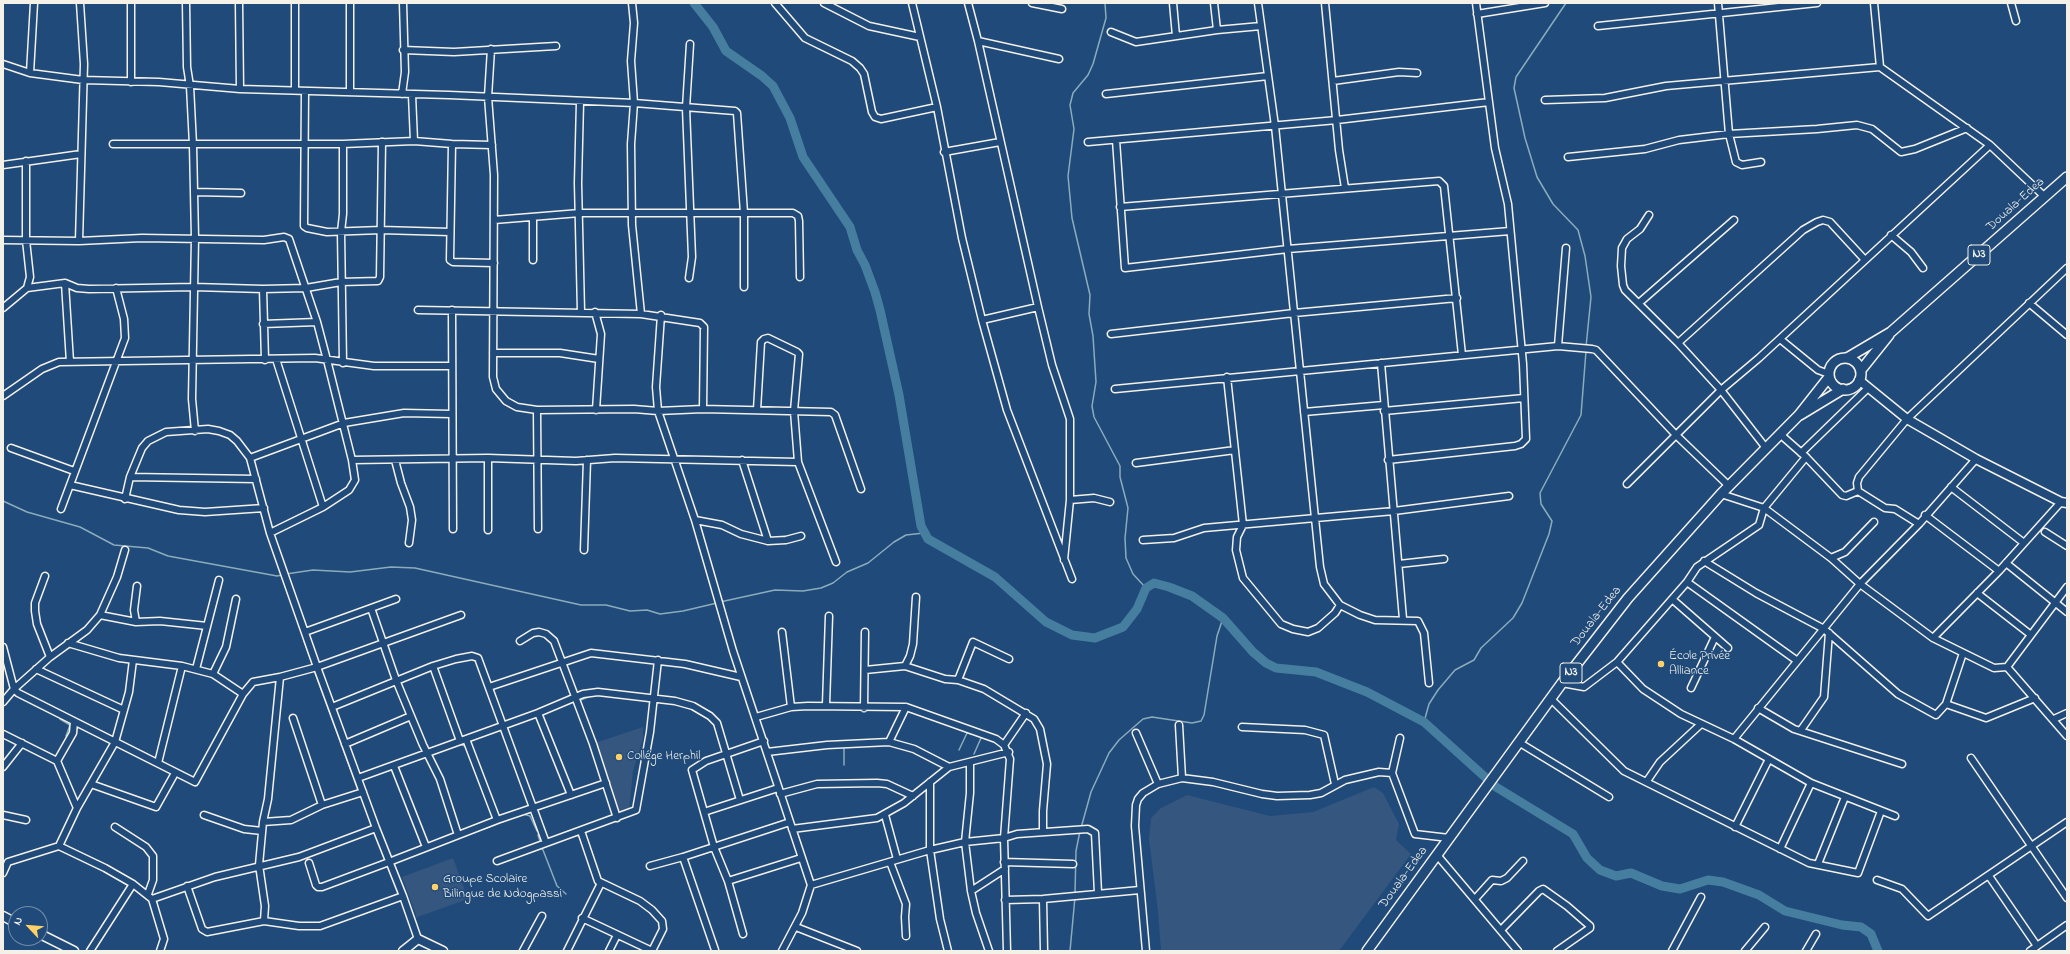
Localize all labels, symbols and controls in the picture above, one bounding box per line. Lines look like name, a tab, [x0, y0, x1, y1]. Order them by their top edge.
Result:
street label: Douala-Edea	[1984, 175, 2048, 235]
road number: N3	[1968, 245, 1990, 265]
street label: Douala-Edea	[1568, 584, 1626, 650]
place label: École Privée Alliance	[1669, 649, 1730, 680]
marker: École Privée Alliance	[1656, 659, 1666, 669]
road number: N3	[1560, 663, 1582, 683]
place label: Collége Herphil	[627, 749, 700, 765]
marker: Collége Herphil	[614, 752, 624, 762]
street label: Douala-Edea	[1376, 844, 1432, 912]
place label: Groupe Scolaire Bilingue de Ndogpassi	[443, 872, 562, 903]
marker: Groupe Scolaire Bilingue de Ndogpassi	[430, 882, 440, 892]
north arrow	[8, 906, 48, 946]
text: N	[9, 914, 27, 928]

